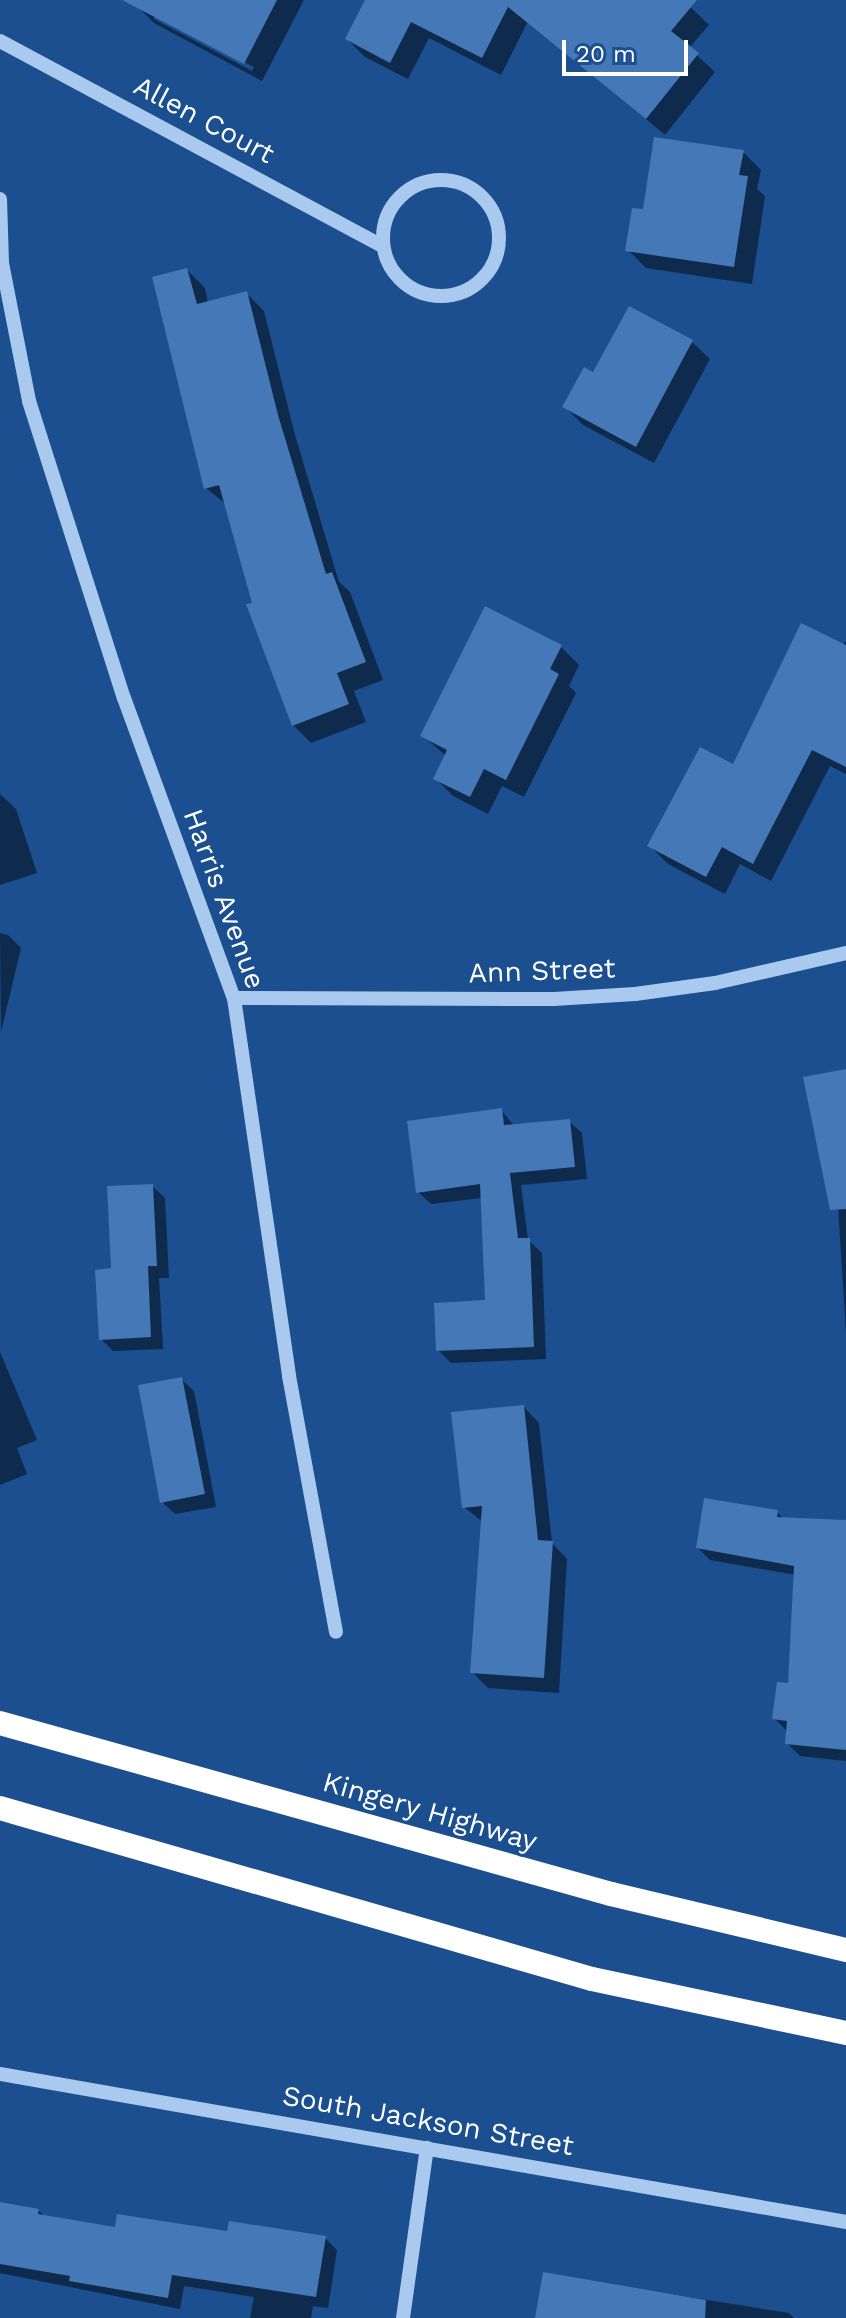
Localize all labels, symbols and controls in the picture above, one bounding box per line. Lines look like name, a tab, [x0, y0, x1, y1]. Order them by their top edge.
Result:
scale bar	[566, 24, 692, 74]
text: 20 m	[576, 40, 636, 68]
street label: Allen Court	[128, 69, 280, 171]
street label: Harris Avenue	[176, 804, 272, 994]
street label: Ann Street	[468, 952, 616, 990]
street label: Kingery Highway	[319, 1765, 541, 1859]
street label: South Jackson Street	[279, 2079, 577, 2163]

